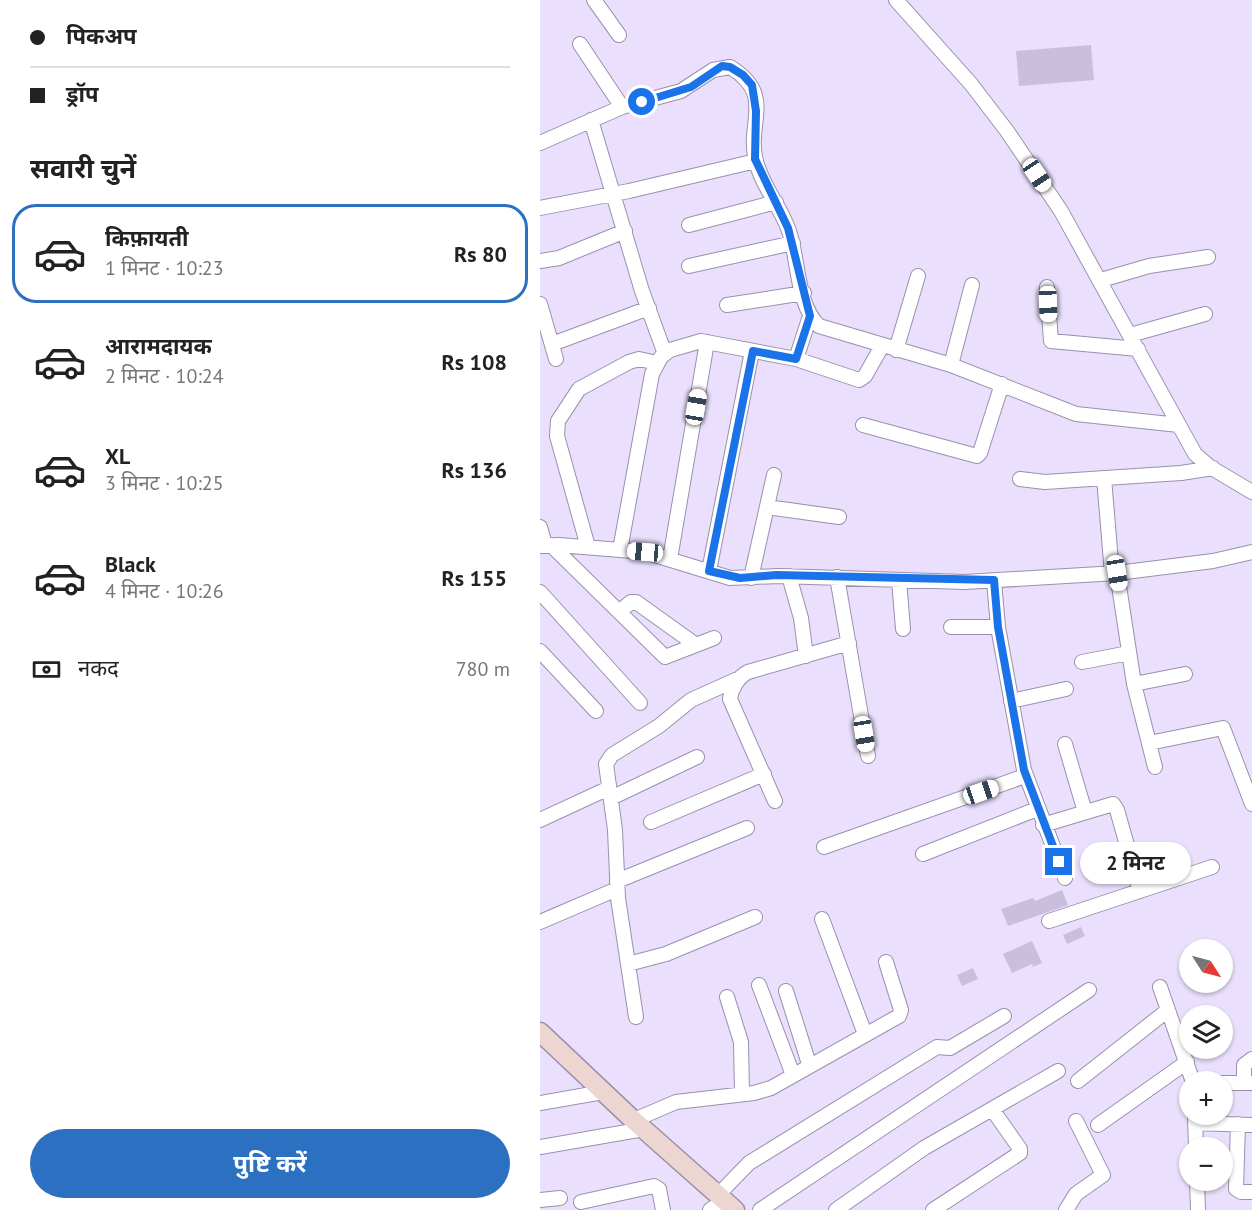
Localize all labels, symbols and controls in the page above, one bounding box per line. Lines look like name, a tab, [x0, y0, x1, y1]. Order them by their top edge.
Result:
text: पिकअप	[66, 22, 137, 50]
text: ड्रॉप	[66, 80, 99, 108]
route start	[628, 88, 655, 115]
text: सवारी चुनें	[30, 151, 136, 185]
car	[1019, 155, 1055, 195]
text: किफ़ायती	[105, 224, 189, 252]
icon: car	[33, 227, 87, 281]
text: Rs 80	[454, 240, 507, 268]
text: 1 मिनट · 10:23	[105, 255, 224, 281]
car	[1038, 286, 1058, 322]
text: आरामदायक	[105, 332, 212, 360]
icon: car	[33, 335, 87, 389]
text: Rs 108	[441, 348, 507, 376]
text: 2 मिनट · 10:24	[105, 363, 224, 389]
car	[684, 388, 708, 426]
text: XL	[105, 442, 130, 470]
icon: car	[33, 443, 87, 497]
text: Rs 136	[441, 456, 507, 484]
text: 3 मिनट · 10:25	[105, 470, 224, 496]
car	[626, 541, 664, 563]
text: Black	[105, 550, 156, 578]
icon: car	[33, 551, 87, 605]
car	[1105, 554, 1129, 592]
text: Rs 155	[441, 564, 507, 592]
text: 4 मिनट · 10:26	[105, 578, 224, 604]
icon: cash	[30, 653, 63, 686]
text: नकद	[78, 654, 119, 682]
text: 780 m	[456, 656, 510, 682]
car	[852, 715, 876, 753]
car	[961, 778, 1001, 806]
callout: 2 मिनट	[1080, 841, 1191, 883]
route end	[1045, 848, 1072, 875]
text: 2 मिनट	[1106, 850, 1165, 876]
north arrow	[1179, 939, 1233, 993]
map controls	[1179, 939, 1233, 1191]
button: layers	[1179, 1005, 1233, 1059]
button: +	[1179, 1071, 1233, 1125]
button: पुष्टि करें	[30, 1129, 510, 1198]
button: −	[1179, 1137, 1233, 1191]

